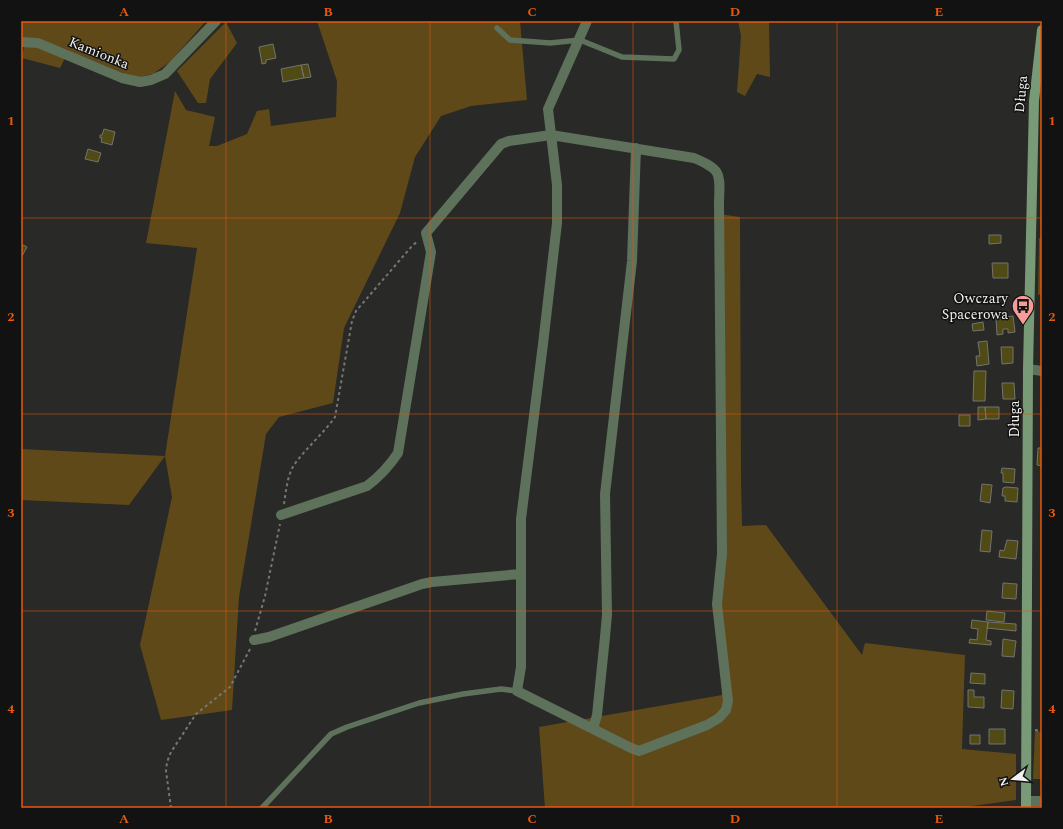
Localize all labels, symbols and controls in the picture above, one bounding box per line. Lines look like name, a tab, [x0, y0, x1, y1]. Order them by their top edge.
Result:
text: A	[119, 2, 129, 22]
text: B	[323, 2, 333, 22]
text: C	[527, 2, 537, 22]
text: D	[730, 2, 740, 22]
text: E	[935, 2, 944, 22]
street label: Kamionka	[66, 31, 132, 75]
street label: Długa	[1009, 74, 1033, 113]
text: 1	[7, 111, 15, 131]
text: 1	[1048, 111, 1056, 131]
place label: Owczary Spacerowa	[942, 288, 1009, 325]
bus stop icon: Owczary Spacerowa	[1010, 293, 1036, 326]
text: 2	[7, 307, 15, 327]
text: 2	[1048, 307, 1056, 327]
street label: Długa	[1004, 400, 1025, 438]
text: 3	[7, 503, 15, 523]
text: 3	[1048, 503, 1056, 523]
text: 4	[7, 699, 15, 719]
text: 4	[1048, 699, 1056, 719]
north arrow	[993, 759, 1033, 799]
text: N	[994, 775, 1013, 788]
text: A	[119, 809, 129, 829]
text: B	[323, 809, 333, 829]
text: C	[527, 809, 537, 829]
text: D	[730, 809, 740, 829]
text: E	[935, 809, 944, 829]

